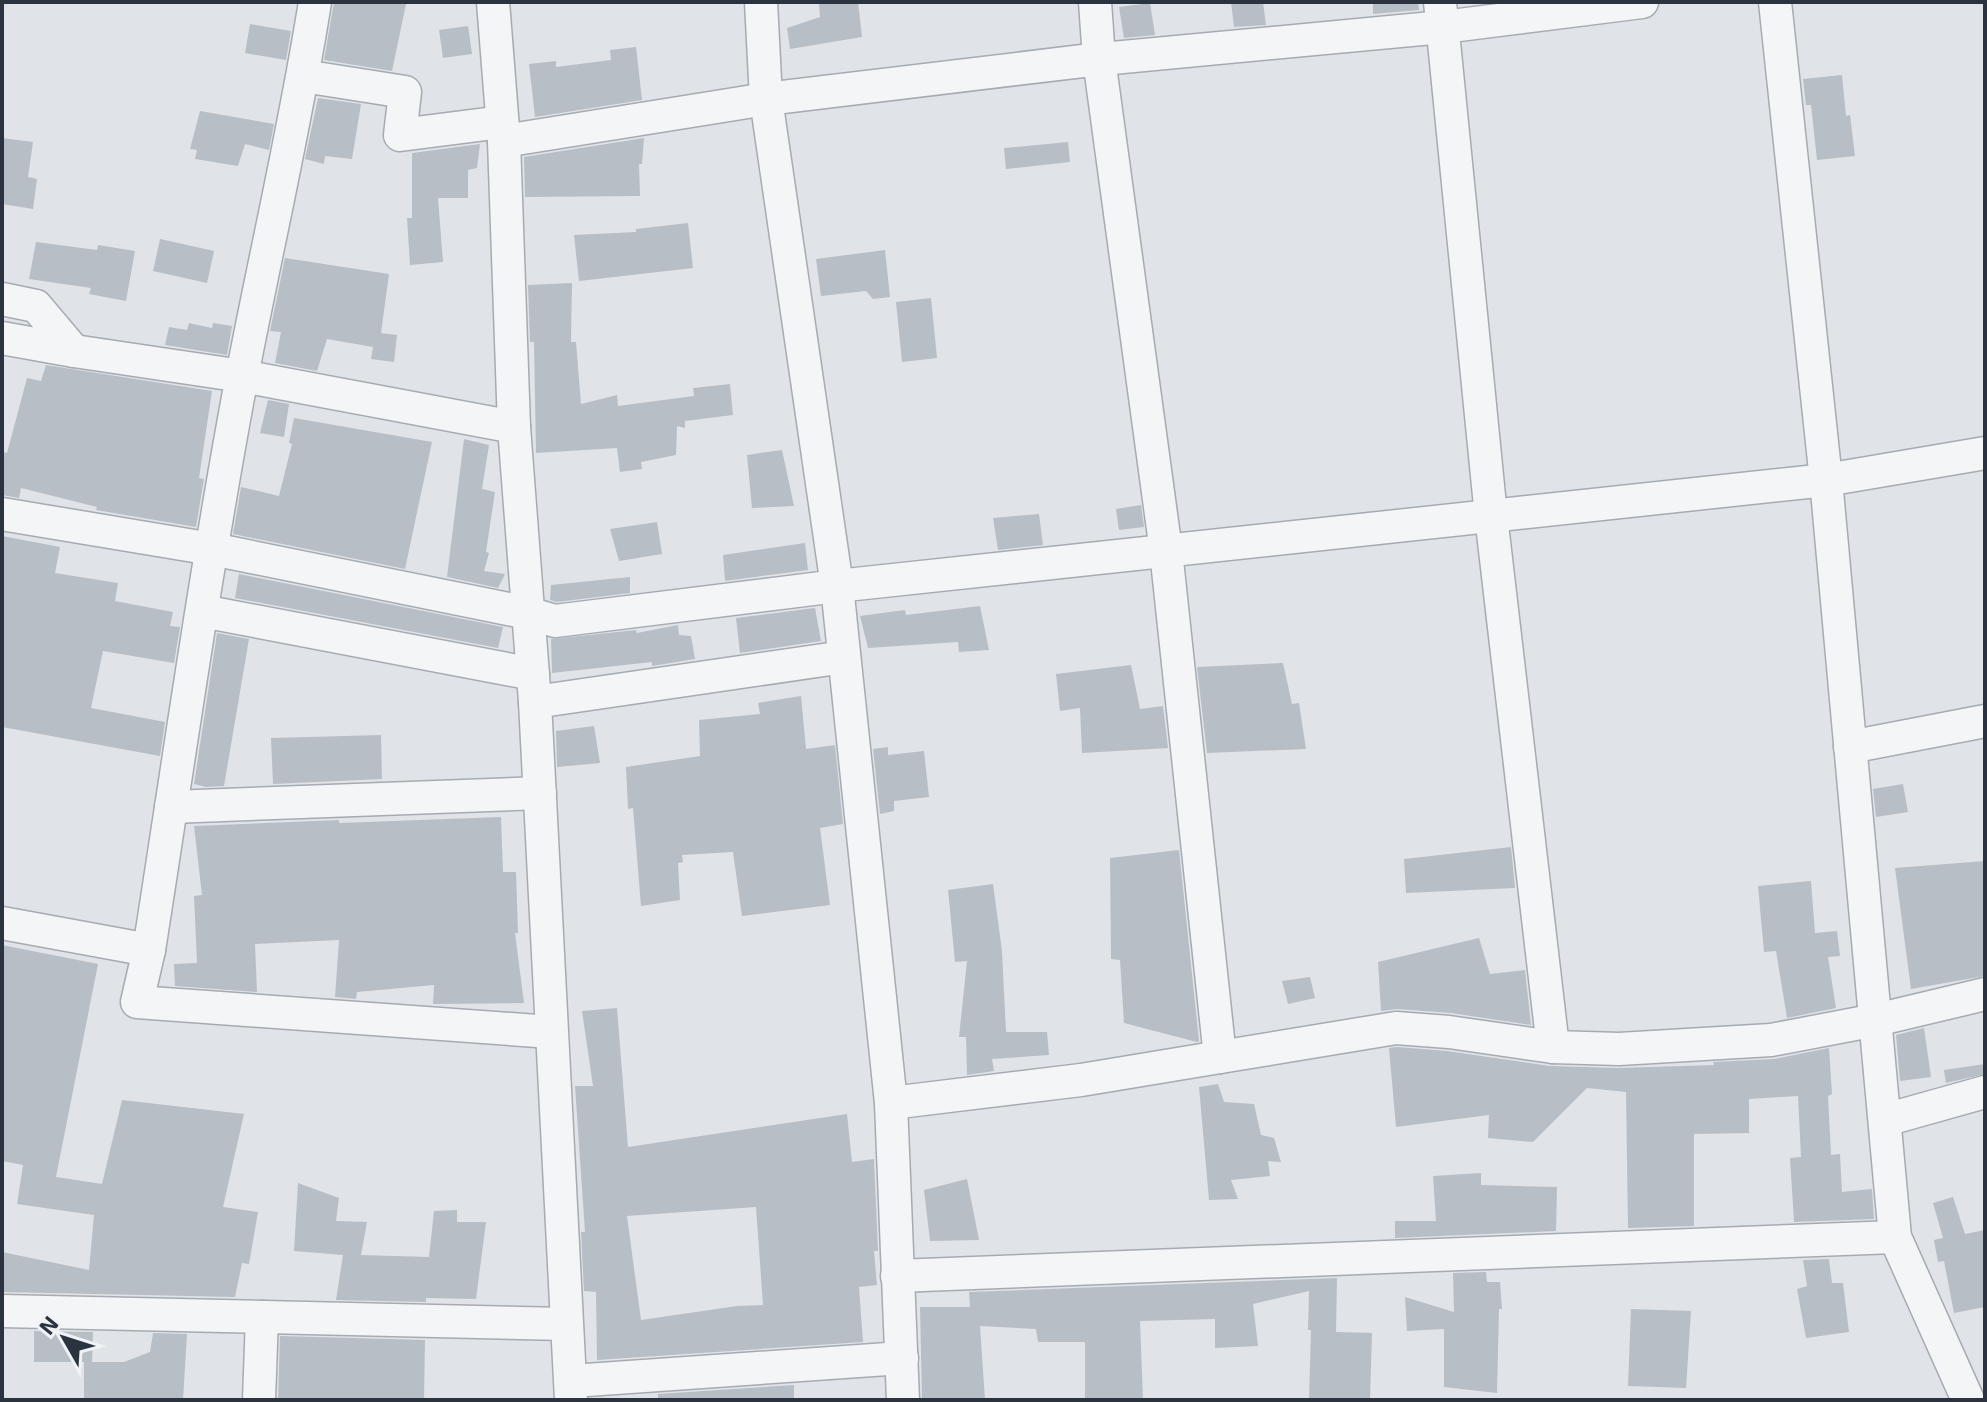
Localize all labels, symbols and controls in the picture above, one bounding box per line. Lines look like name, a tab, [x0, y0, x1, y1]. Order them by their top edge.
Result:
north arrow	[24, 1298, 104, 1378]
text: N	[33, 1310, 63, 1339]

